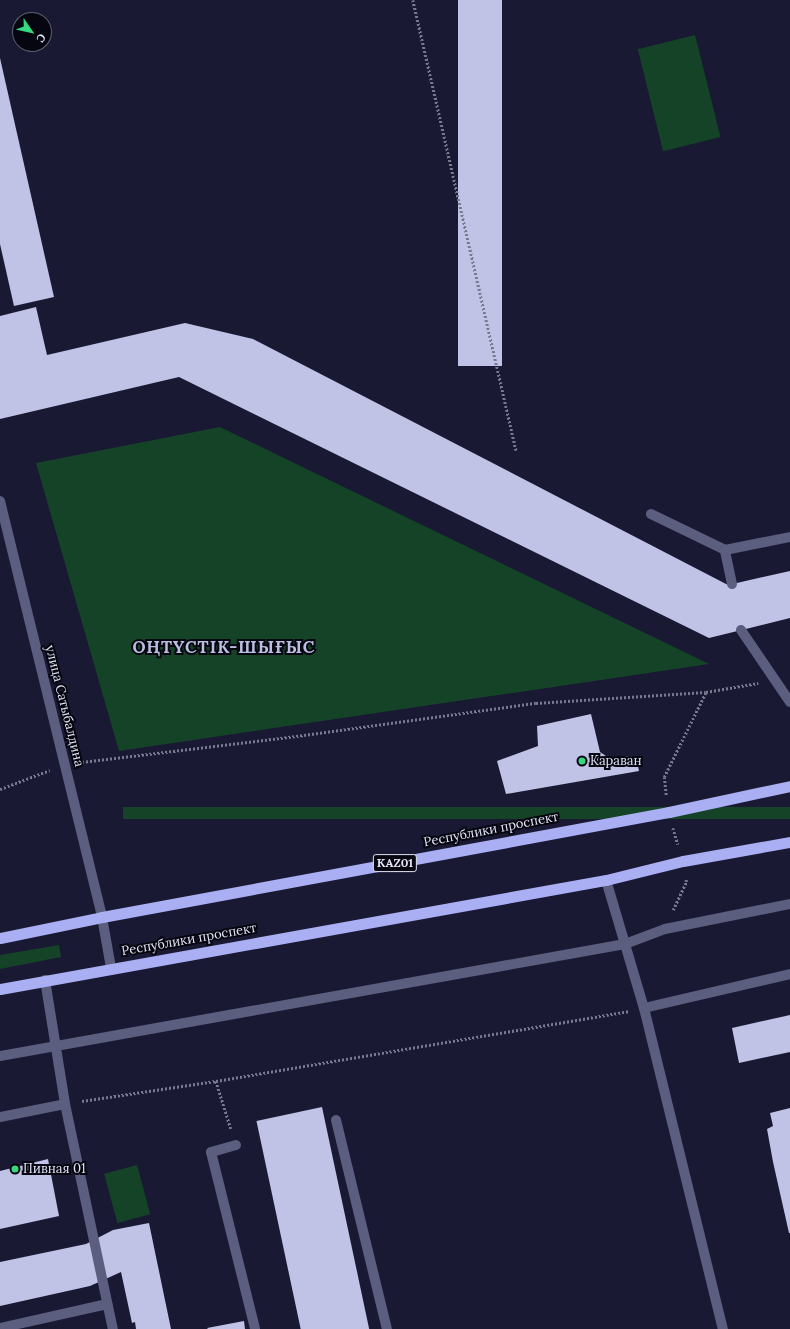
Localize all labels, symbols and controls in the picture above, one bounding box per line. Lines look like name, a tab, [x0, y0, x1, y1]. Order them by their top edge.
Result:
north arrow	[12, 12, 52, 52]
text: С	[33, 31, 49, 45]
district label: ОҢТҮСТІК-ШЫҒЫС	[132, 638, 316, 658]
street label: улица Сатыбалдина	[41, 644, 87, 768]
place label: Караван	[590, 753, 642, 769]
marker: Караван	[577, 756, 587, 766]
street label: Республики проспект	[422, 809, 560, 851]
road number: KАZ01	[372, 853, 418, 873]
street label: Республики проспект	[120, 920, 258, 960]
place label: Пивная 01	[23, 1161, 86, 1177]
marker: Пивная 01	[10, 1164, 20, 1174]

